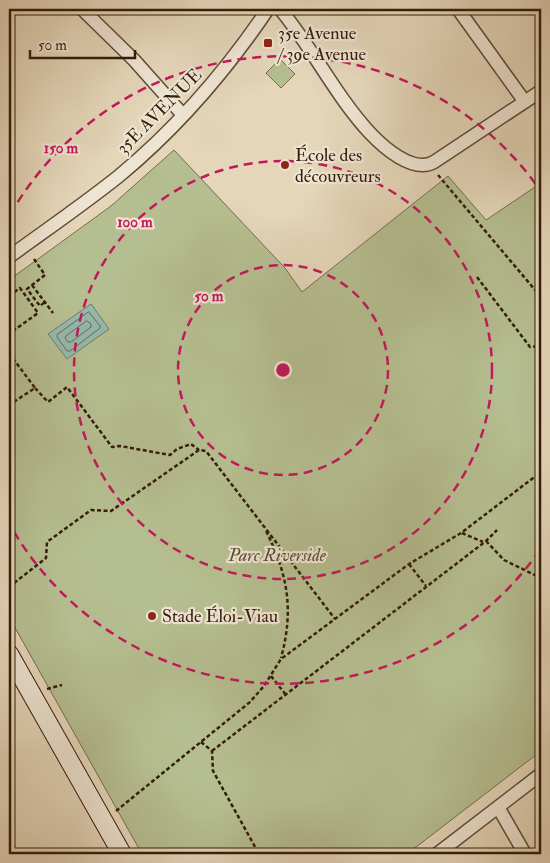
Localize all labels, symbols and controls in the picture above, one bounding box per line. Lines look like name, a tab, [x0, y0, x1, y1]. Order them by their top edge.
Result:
place label: 35e Avenue / 39e Avenue	[276, 22, 366, 66]
scale bar	[30, 28, 135, 60]
text: 50 m	[38, 36, 67, 55]
marker: 35e Avenue / 39e Avenue	[262, 37, 274, 49]
street label: 35E AVENUE	[112, 64, 207, 159]
text: 150 m	[44, 139, 78, 158]
place label: École des découvreurs	[295, 144, 381, 188]
marker: École des découvreurs	[279, 159, 291, 171]
text: 100 m	[117, 213, 153, 232]
text: 50 m	[195, 287, 224, 306]
centre of rings	[274, 361, 292, 379]
park label: Parc Riverside	[227, 544, 327, 567]
place label: Stade Éloi-Viau	[162, 605, 278, 628]
marker: Stade Éloi-Viau	[146, 610, 158, 622]

